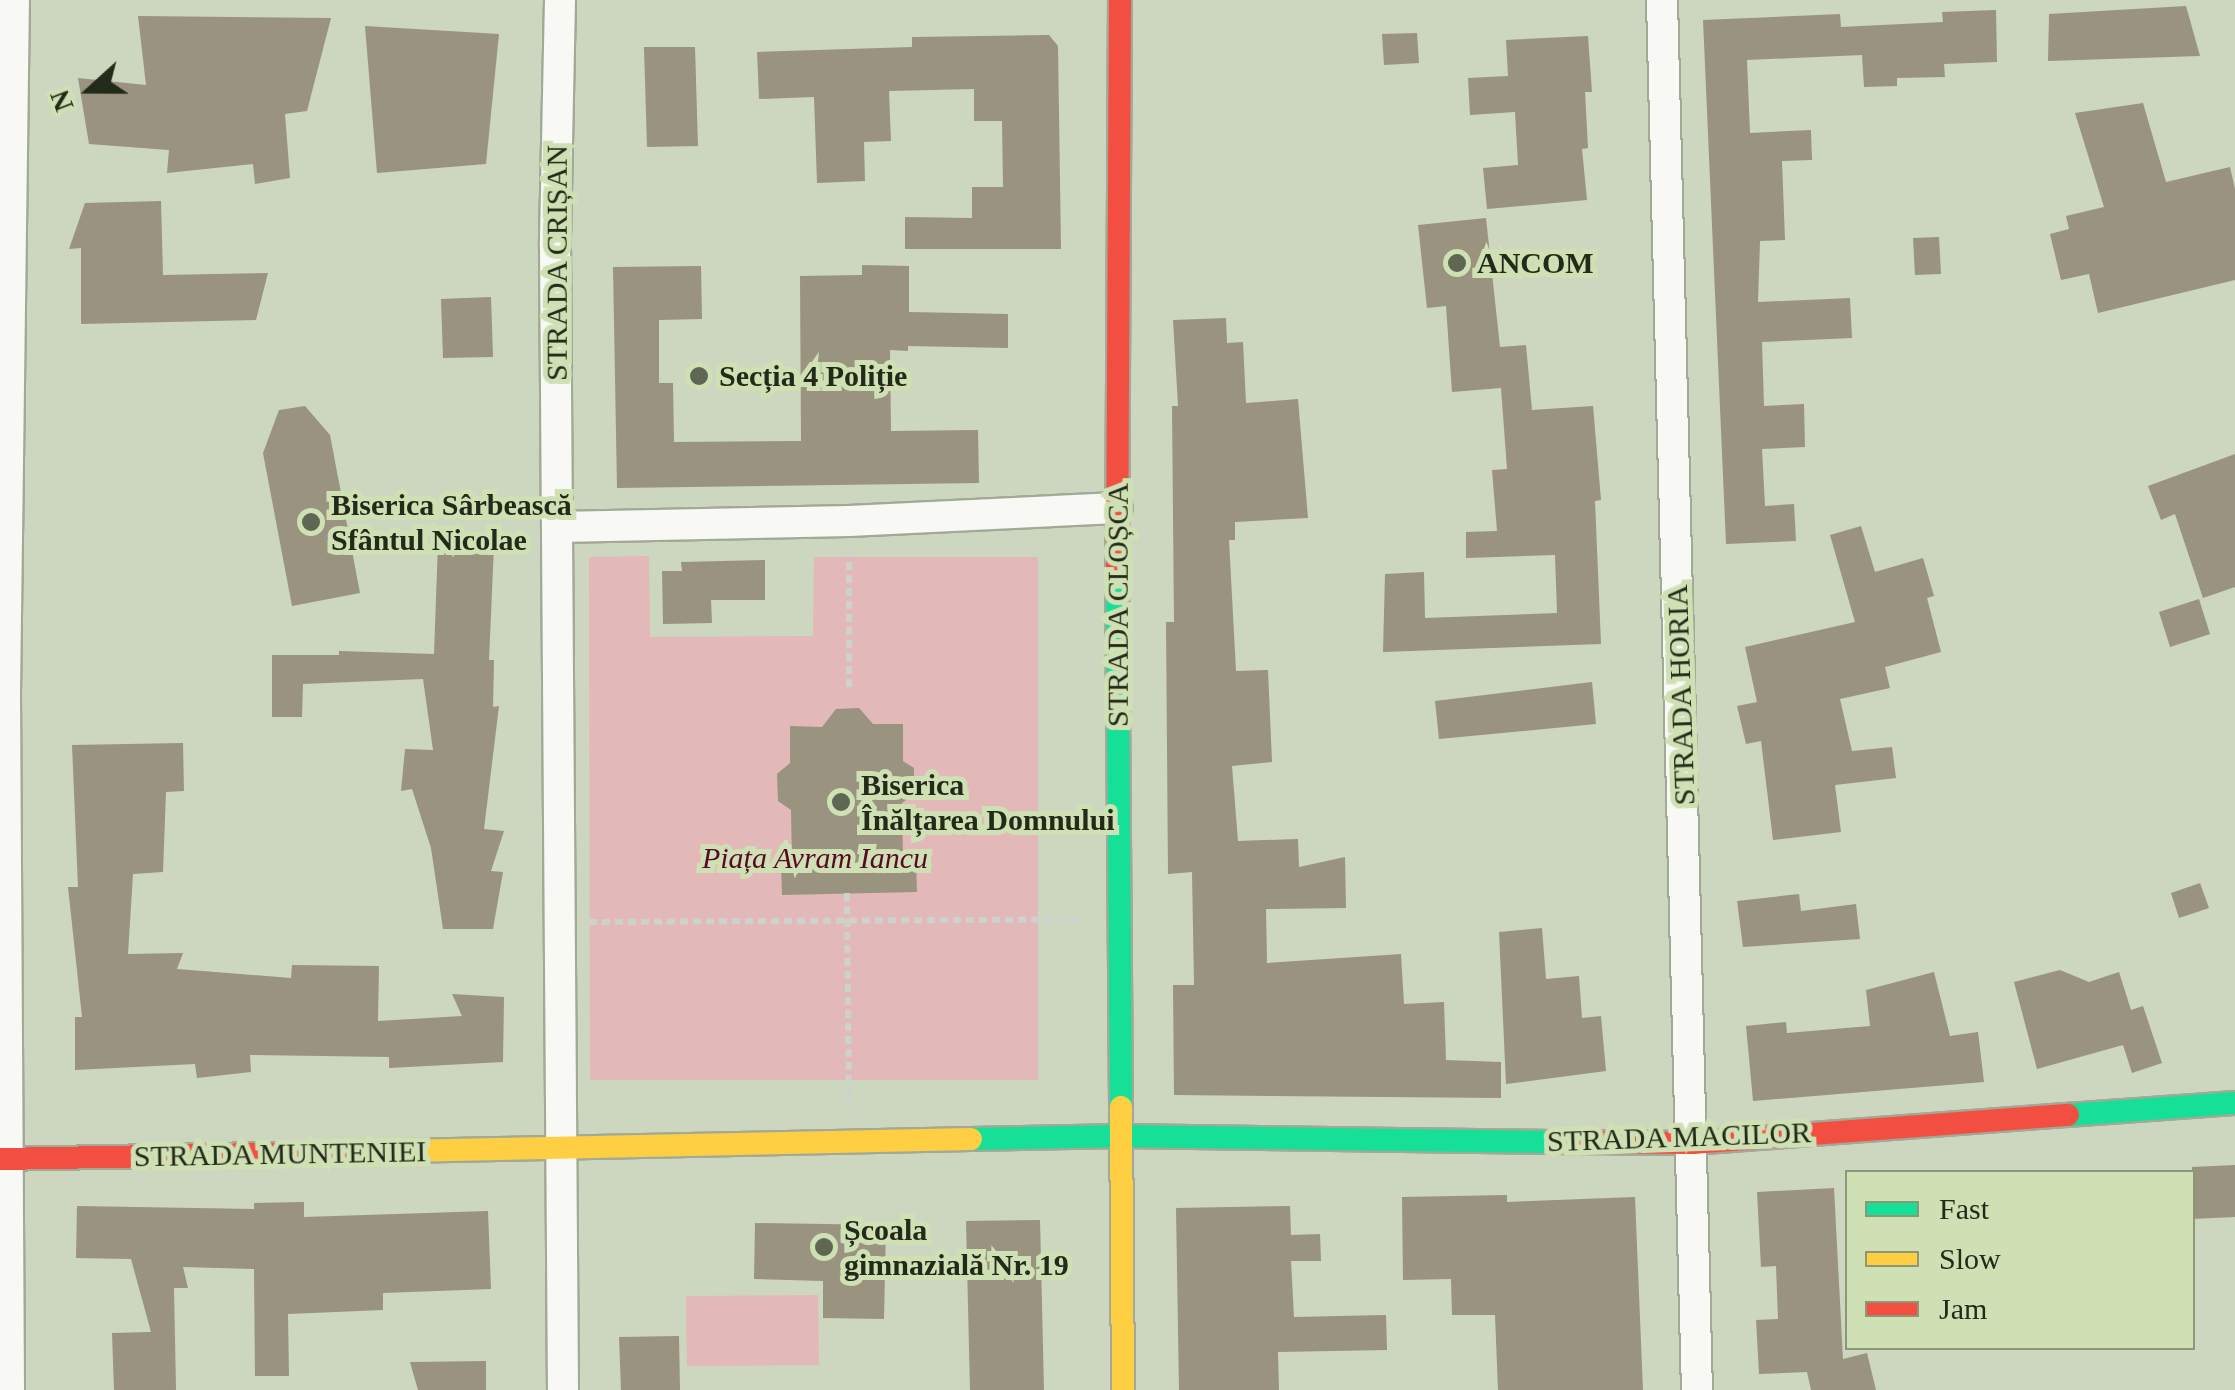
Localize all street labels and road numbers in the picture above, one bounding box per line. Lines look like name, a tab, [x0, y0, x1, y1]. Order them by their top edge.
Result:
street label: STRADA CRIȘAN	[539, 144, 575, 382]
street label: STRADA CLOȘCA	[1100, 482, 1136, 728]
street label: STRADA HORIA	[1659, 583, 1703, 807]
street label: STRADA MACILOR	[1546, 1114, 1812, 1160]
street label: STRADA MUNTENIEI	[133, 1133, 427, 1175]

